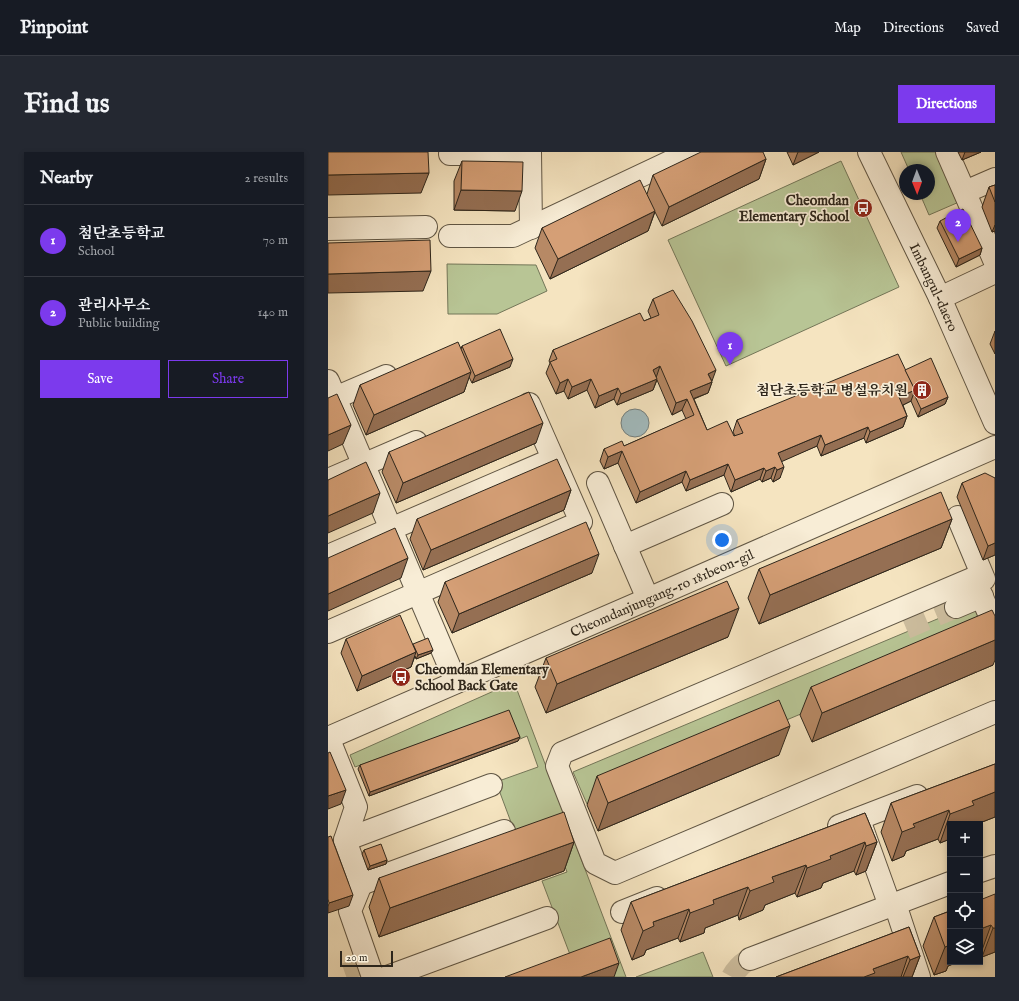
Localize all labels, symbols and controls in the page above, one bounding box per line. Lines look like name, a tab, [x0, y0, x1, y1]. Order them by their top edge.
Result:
text: Pinpoint	[20, 16, 88, 40]
text: Map	[834, 19, 861, 37]
text: Directions	[883, 19, 944, 37]
text: Saved	[966, 19, 999, 37]
button: Directions	[898, 85, 995, 123]
text: Find us	[24, 87, 110, 122]
north arrow	[899, 164, 935, 200]
text: Nearby	[40, 168, 93, 189]
text: 2 results	[244, 170, 288, 187]
place label: Cheomdan Elementary School	[739, 192, 850, 226]
bus stop icon: Cheomdan Elementary School	[852, 197, 874, 219]
pin: 2	[945, 209, 971, 242]
text: 첨단초등학교	[78, 224, 165, 243]
text: 1	[51, 232, 55, 249]
text: 70 m	[263, 232, 288, 249]
street label: Imbangul-daero	[905, 240, 962, 335]
text: School	[78, 243, 115, 260]
text: 관리사무소	[78, 296, 150, 315]
text: 2	[50, 304, 56, 321]
text: 140 m	[258, 304, 288, 321]
text: Public building	[78, 315, 160, 332]
pin: 1	[717, 332, 743, 365]
button: Save	[40, 360, 160, 398]
button: Share	[168, 360, 288, 398]
building icon: 첨단초등학교 병설유치원	[911, 379, 933, 401]
place label: 첨단초등학교 병설유치원	[756, 382, 908, 400]
your location	[712, 530, 732, 550]
street label: Cheomdanjungang-ro 181beon-gil	[568, 546, 757, 642]
place label: Cheomdan Elementary School Back Gate	[415, 661, 550, 695]
bus stop icon: Cheomdan Elementary School Back Gate	[390, 666, 412, 688]
map controls	[947, 821, 983, 965]
button: +	[947, 821, 983, 857]
button: −	[947, 857, 983, 893]
button: locate	[947, 893, 983, 929]
button: layers	[947, 929, 983, 965]
scale bar	[340, 949, 393, 968]
text: 20 m	[346, 951, 367, 965]

